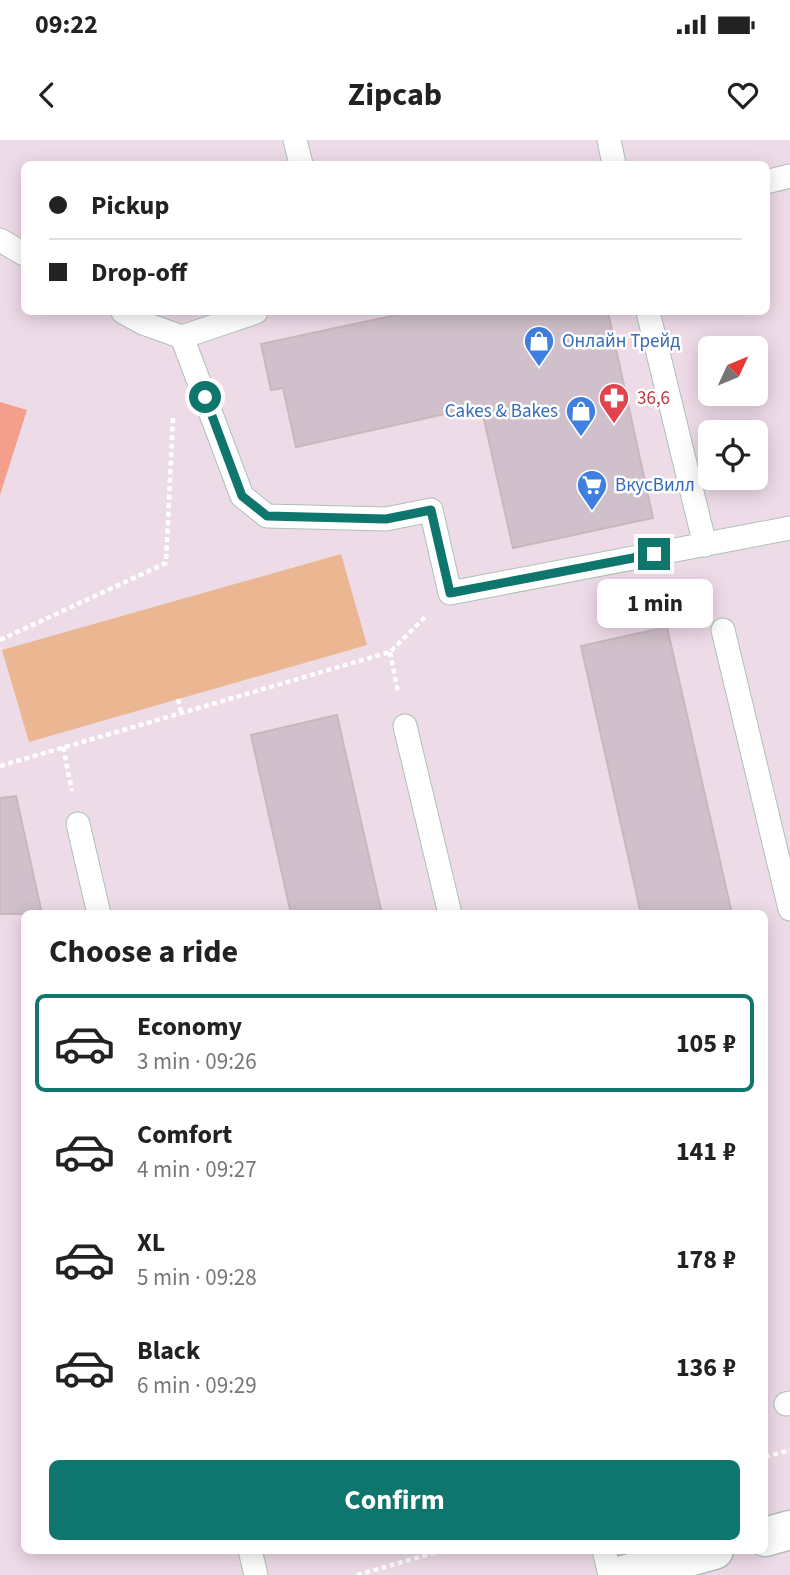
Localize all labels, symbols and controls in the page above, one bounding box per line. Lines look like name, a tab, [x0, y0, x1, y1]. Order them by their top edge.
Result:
text: 09:22	[35, 6, 98, 43]
text: Zipcab	[348, 72, 442, 118]
icon: back	[28, 76, 66, 114]
icon: heart	[724, 76, 762, 114]
text: Pickup	[91, 187, 169, 224]
text: Drop-off	[91, 254, 187, 291]
shop icon: Онлайн Трейд	[522, 324, 556, 368]
place label: Онлайн Трейд	[562, 328, 680, 355]
north arrow	[698, 336, 768, 406]
map controls	[698, 336, 768, 490]
route start	[189, 381, 221, 413]
pharmacy icon: 36,6	[597, 381, 631, 425]
place label: 36,6	[637, 385, 670, 412]
shop icon: Cakes & Bakes	[564, 394, 598, 438]
place label: Cakes & Bakes	[445, 398, 558, 425]
button: locate	[698, 420, 768, 490]
supermarket icon: ВкусВилл	[575, 468, 609, 512]
place label: ВкусВилл	[615, 472, 695, 499]
route end	[638, 538, 670, 570]
callout: 1 min	[596, 578, 712, 628]
text: 1 min	[627, 587, 683, 620]
text: Choose a ride	[49, 929, 238, 975]
text: Economy	[137, 1008, 242, 1045]
icon: car	[53, 1012, 116, 1075]
text: 105 ₽	[676, 1025, 736, 1062]
text: 3 min · 09:26	[137, 1045, 257, 1078]
text: Comfort	[137, 1116, 232, 1153]
icon: car	[53, 1120, 116, 1183]
text: 141 ₽	[676, 1133, 736, 1170]
text: 4 min · 09:27	[137, 1153, 257, 1186]
text: XL	[137, 1224, 165, 1261]
icon: car	[53, 1228, 116, 1291]
text: 178 ₽	[676, 1241, 736, 1278]
text: 5 min · 09:28	[137, 1261, 257, 1294]
text: Black	[137, 1332, 200, 1369]
icon: car	[53, 1336, 116, 1399]
text: 136 ₽	[676, 1349, 736, 1386]
text: 6 min · 09:29	[137, 1369, 257, 1402]
button: Confirm	[49, 1460, 740, 1540]

